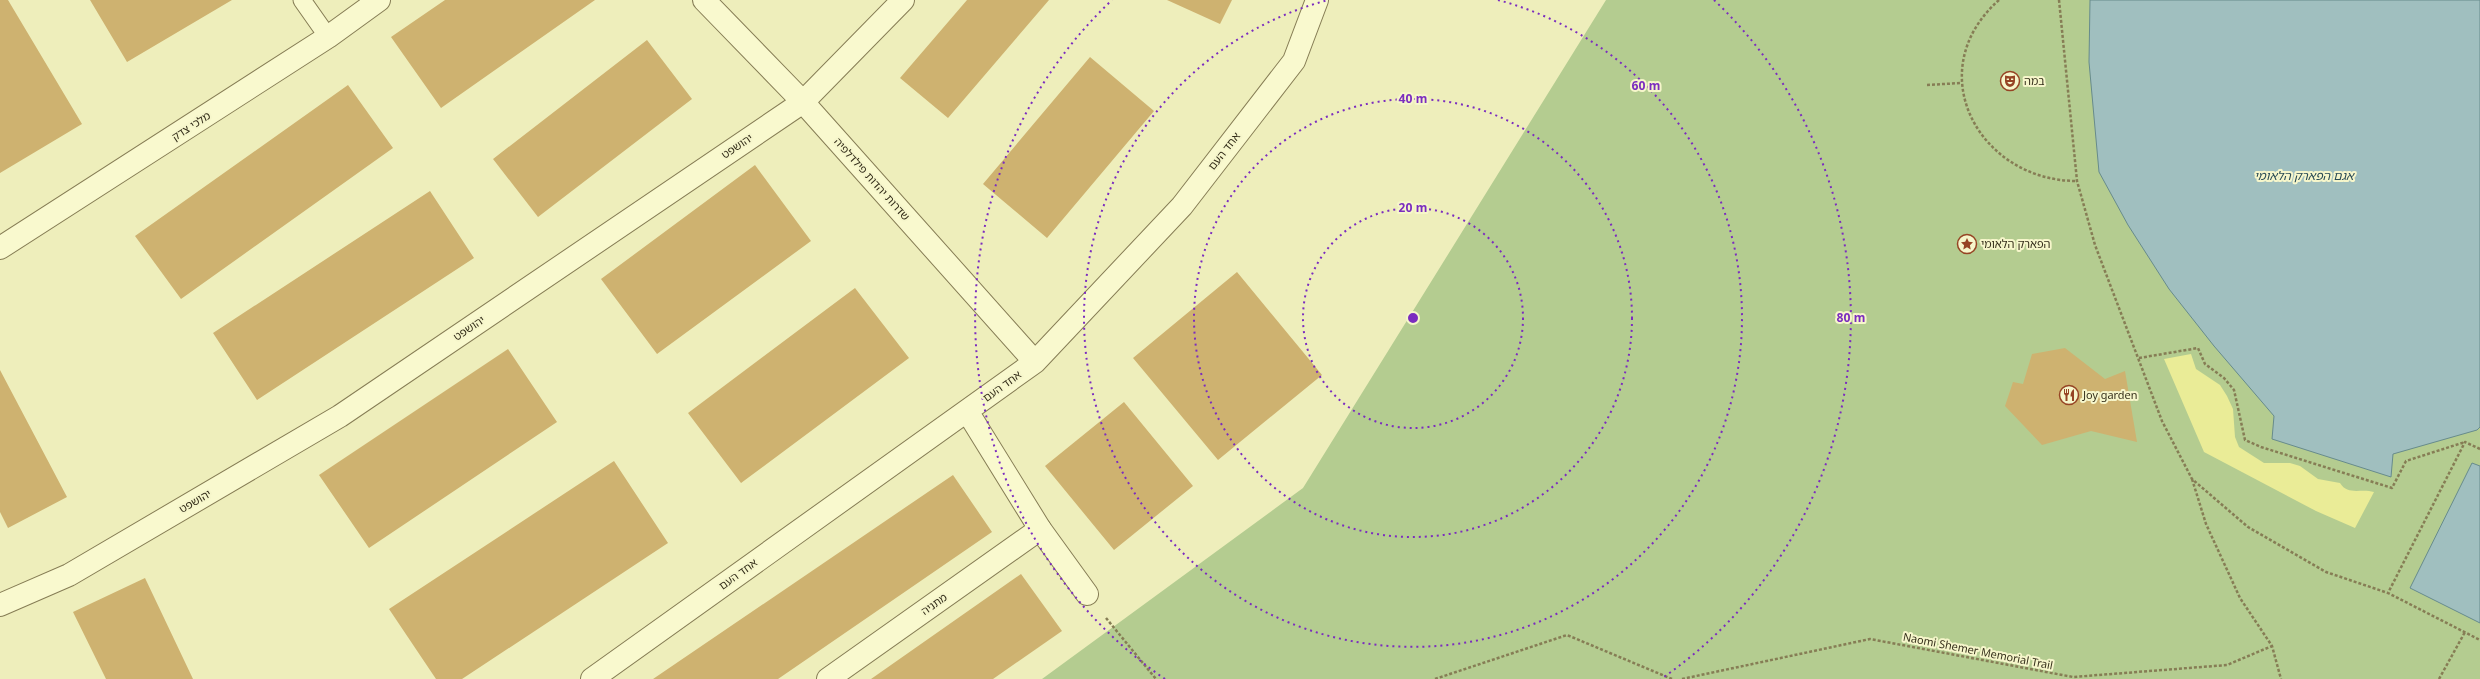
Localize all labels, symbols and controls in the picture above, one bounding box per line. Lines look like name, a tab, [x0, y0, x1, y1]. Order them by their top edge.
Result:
theatre icon: במה	[1999, 70, 2021, 92]
place label: במה	[2024, 73, 2044, 88]
text: 60 m	[1632, 77, 1660, 94]
text: 40 m	[1399, 90, 1427, 107]
street label: מלכי צדק	[168, 107, 213, 144]
street label: אחד העם	[1204, 129, 1243, 173]
street label: יהושפט	[718, 130, 755, 162]
street label: שדרות יהדות פילדלפיה	[831, 134, 914, 223]
water label: אגם הפארק הלאומי	[2254, 167, 2355, 184]
text: 20 m	[1399, 199, 1427, 216]
place icon: הפארק הלאומי	[1956, 233, 1978, 255]
place label: הפארק הלאומי	[1981, 236, 2051, 251]
text: 80 m	[1837, 309, 1865, 326]
centre of rings	[1406, 311, 1420, 325]
street label: יהושפט	[450, 312, 487, 344]
street label: אחד העם	[979, 367, 1024, 405]
restaurant icon: Joy garden	[2058, 384, 2080, 406]
place label: Joy garden	[2082, 387, 2137, 402]
street label: יהושפט	[176, 485, 214, 516]
street label: אחד העם	[715, 555, 760, 593]
street label: מתניה	[918, 589, 950, 618]
street label: Naomi Shemer Memorial Trail	[1902, 629, 2054, 672]

